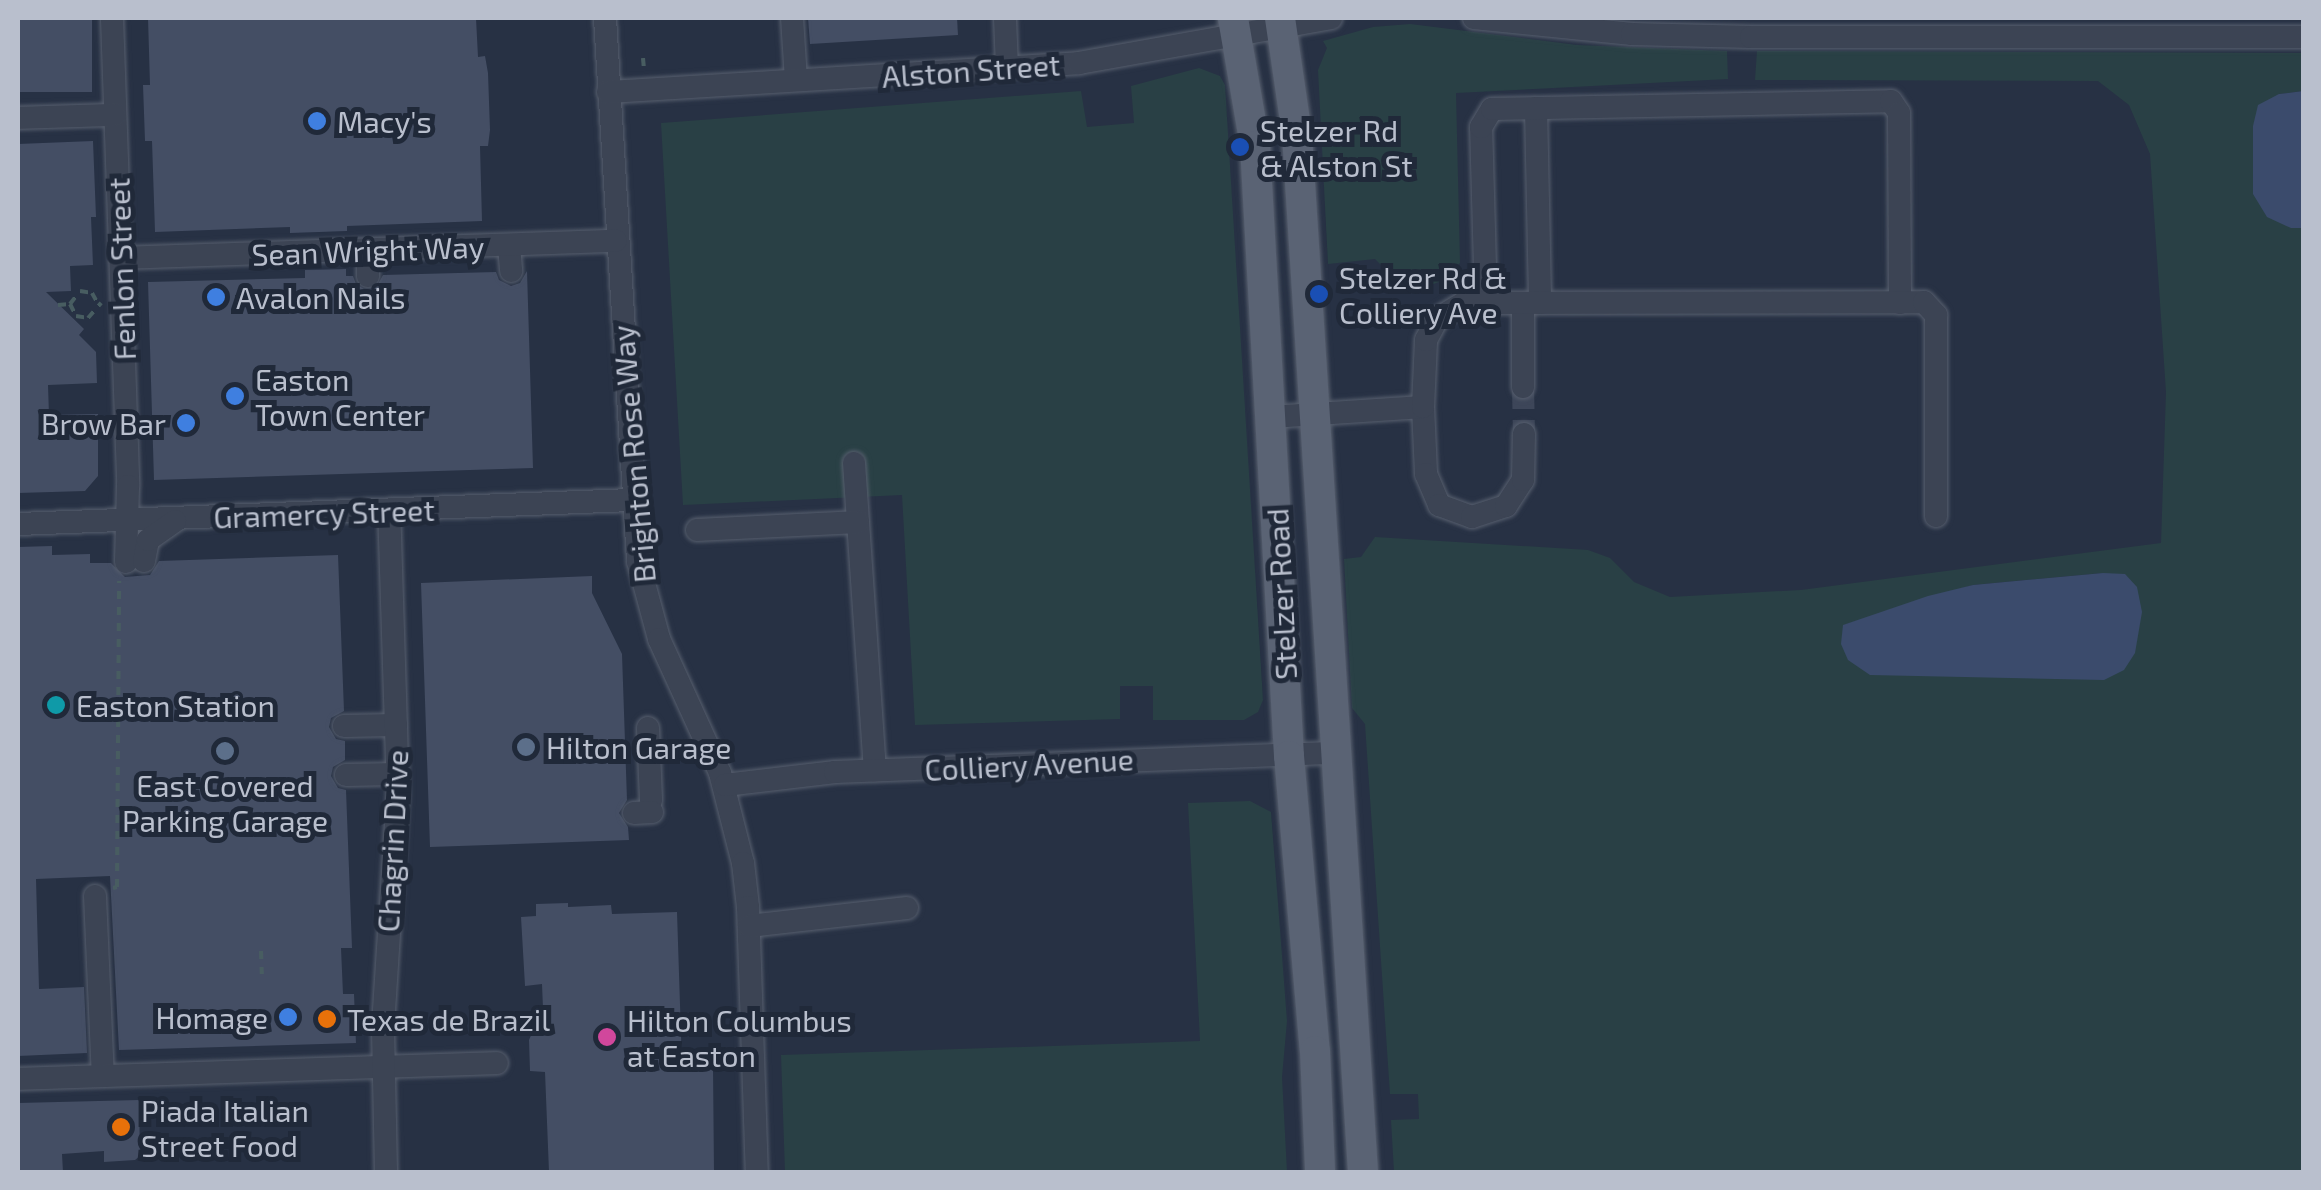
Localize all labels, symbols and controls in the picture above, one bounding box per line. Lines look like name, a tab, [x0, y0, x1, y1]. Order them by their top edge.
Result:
street label: Alston Street	[881, 46, 1061, 94]
place label: Macy's	[337, 103, 432, 139]
marker: Macy's	[306, 110, 328, 132]
place label: Stelzer Rd & Alston St	[1260, 112, 1413, 182]
marker: Stelzer Rd & Alston St	[1229, 136, 1251, 158]
street label: Fenlon Street	[100, 177, 142, 361]
street label: Sean Wright Way	[251, 228, 485, 272]
place label: Stelzer Rd & Colliery Ave	[1339, 259, 1508, 330]
place label: Avalon Nails	[236, 279, 406, 315]
marker: Stelzer Rd & Colliery Ave	[1308, 283, 1330, 305]
marker: Avalon Nails	[205, 286, 227, 308]
street label: Brighton Rose Way	[604, 324, 662, 584]
place label: Easton Town Center	[255, 361, 425, 432]
marker: Easton Town Center	[224, 385, 246, 407]
place label: Brow Bar	[40, 405, 166, 441]
marker: Brow Bar	[175, 412, 197, 434]
street label: Gramercy Street	[212, 491, 436, 535]
street label: Stelzer Road	[1259, 507, 1303, 681]
place label: Easton Station	[76, 687, 275, 723]
marker: Easton Station	[45, 694, 67, 716]
place label: Hilton Garage	[546, 729, 731, 765]
marker: Hilton Garage	[515, 736, 537, 758]
marker: East Covered Parking Garage	[214, 740, 236, 762]
street label: Colliery Avenue	[923, 741, 1135, 787]
street label: Chagrin Drive	[369, 749, 415, 933]
place label: East Covered Parking Garage	[122, 767, 328, 838]
place label: Homage	[155, 999, 268, 1035]
place label: Texas de Brazil	[347, 1001, 550, 1037]
place label: Hilton Columbus at Easton	[627, 1002, 852, 1072]
marker: Homage	[277, 1006, 299, 1028]
marker: Texas de Brazil	[316, 1008, 338, 1030]
marker: Hilton Columbus at Easton	[596, 1026, 618, 1048]
place label: Piada Italian Street Food	[141, 1092, 309, 1162]
marker: Piada Italian Street Food	[110, 1116, 132, 1138]

